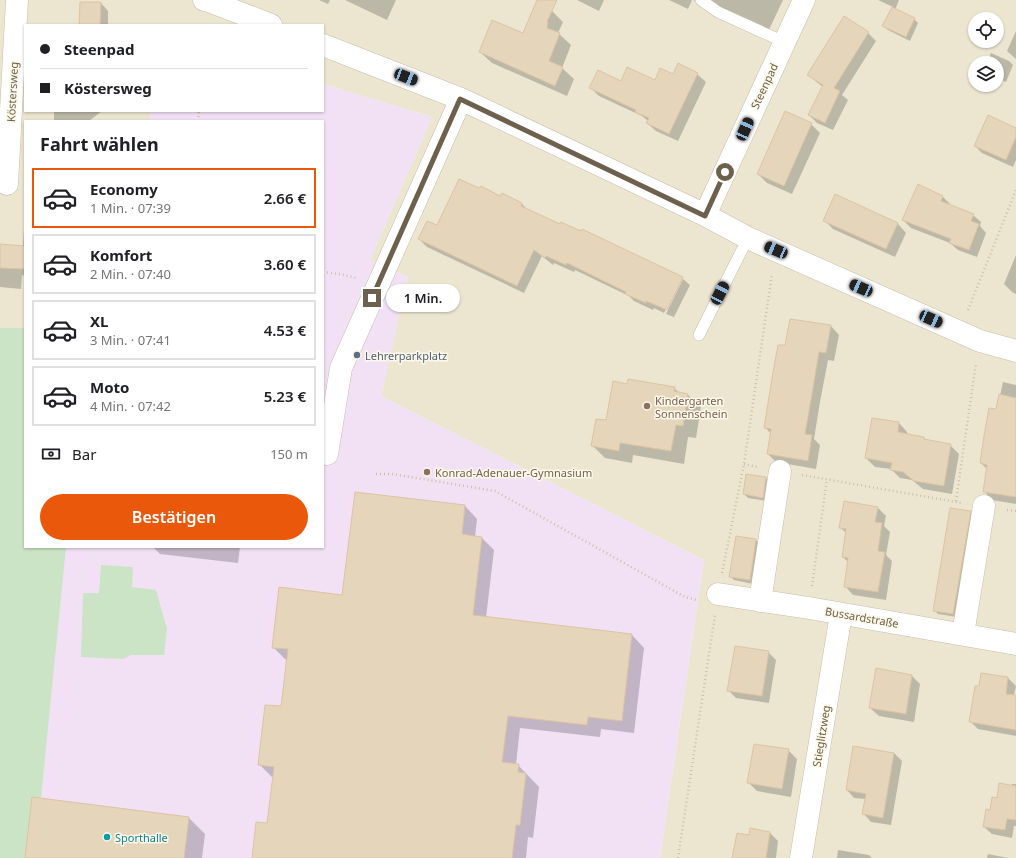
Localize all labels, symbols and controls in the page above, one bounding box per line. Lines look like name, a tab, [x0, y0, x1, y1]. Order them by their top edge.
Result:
map controls	[968, 12, 1004, 92]
button: locate	[968, 12, 1004, 48]
text: Steenpad	[64, 39, 134, 59]
button: layers	[968, 56, 1004, 92]
street label: Köstersweg	[3, 61, 21, 123]
street label: Steenpad	[747, 61, 781, 111]
car	[393, 67, 419, 87]
text: Köstersweg	[64, 78, 152, 98]
car	[735, 116, 755, 142]
text: Fahrt wählen	[40, 132, 159, 156]
route start	[716, 163, 734, 181]
text: Economy	[90, 179, 158, 199]
icon: car	[42, 180, 78, 216]
text: 2.66 €	[264, 188, 306, 208]
text: 1 Min. · 07:39	[90, 199, 171, 217]
car	[763, 240, 789, 260]
text: Komfort	[90, 245, 152, 265]
icon: car	[42, 246, 78, 282]
text: 3.60 €	[264, 254, 306, 274]
text: 2 Min. · 07:40	[90, 265, 171, 283]
car	[848, 278, 874, 298]
car	[709, 280, 731, 306]
callout: 1 Min.	[386, 284, 460, 312]
route end	[363, 289, 381, 307]
text: 1 Min.	[404, 289, 442, 307]
car	[918, 309, 944, 329]
text: XL	[90, 311, 108, 331]
icon: car	[42, 312, 78, 348]
text: 4.53 €	[264, 320, 306, 340]
text: 3 Min. · 07:41	[90, 331, 171, 349]
place label: Lehrerparkplatz	[365, 348, 447, 363]
marker: Lehrerparkplatz	[352, 350, 362, 360]
text: Moto	[90, 377, 129, 397]
icon: car	[42, 378, 78, 414]
text: 5.23 €	[264, 386, 306, 406]
place label: Kindergarten Sonnenschein	[655, 393, 727, 421]
text: 4 Min. · 07:42	[90, 397, 171, 415]
marker: Kindergarten Sonnenschein	[642, 401, 652, 411]
icon: cash	[40, 443, 62, 465]
text: Bar	[72, 444, 96, 464]
text: 150 m	[270, 445, 308, 463]
place label: Konrad-Adenauer-Gymnasium	[435, 465, 592, 480]
marker: Konrad-Adenauer-Gymnasium	[422, 467, 432, 477]
button: Bestätigen	[40, 494, 308, 540]
street label: Bussardstraße	[824, 603, 900, 631]
street label: Stieglitzweg	[809, 704, 833, 768]
place label: Sporthalle	[115, 830, 168, 845]
marker: Sporthalle	[102, 832, 112, 842]

